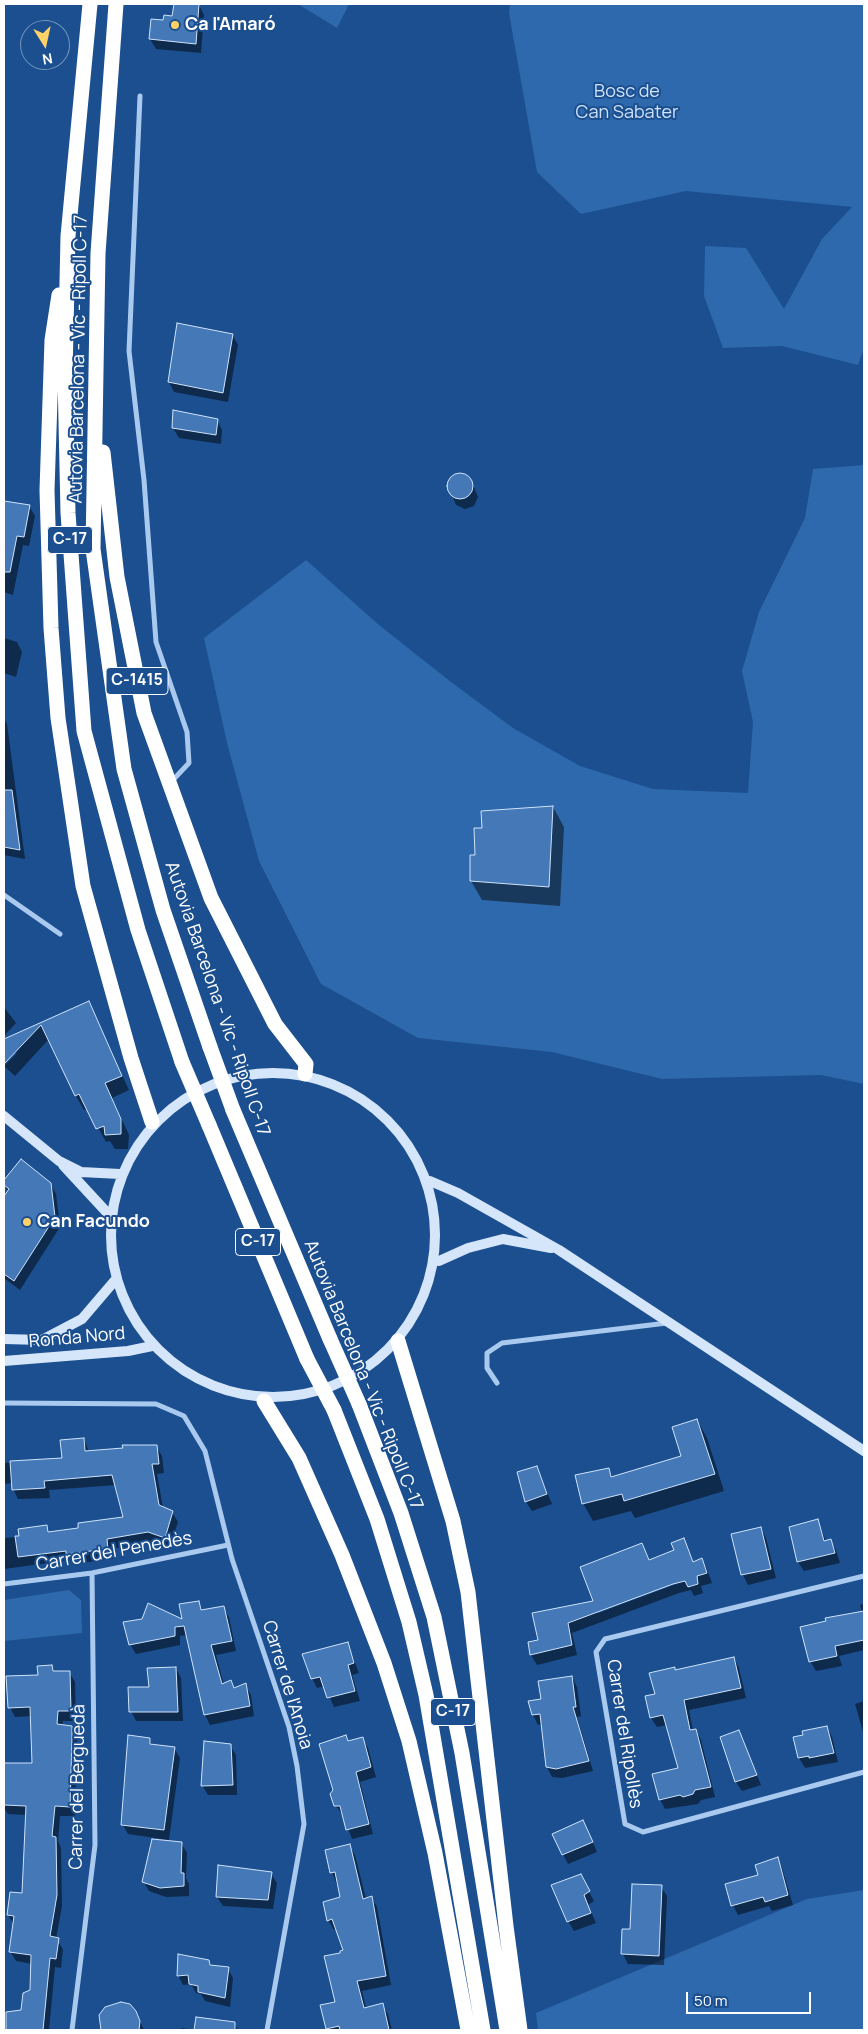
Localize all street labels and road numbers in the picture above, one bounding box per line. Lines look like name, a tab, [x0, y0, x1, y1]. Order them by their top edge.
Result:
street label: Autovia Barcelona - Vic - Ripoll C-17	[66, 214, 92, 504]
road number: C-17	[48, 526, 92, 554]
road number: C-1415	[106, 668, 168, 694]
street label: Autovia Barcelona - Vic - Ripoll C-17	[160, 859, 274, 1139]
road number: C-17	[236, 1228, 280, 1256]
street label: Autovia Barcelona - Vic - Ripoll C-17	[299, 1237, 427, 1513]
street label: Ronda Nord	[28, 1323, 126, 1353]
street label: Carrer del Penedès	[34, 1528, 194, 1576]
street label: Carrer de l'Anoia	[257, 1618, 317, 1752]
street label: Carrer del Ripollès	[602, 1658, 646, 1810]
road number: C-17	[430, 1698, 476, 1725]
street label: Carrer del Berguedà	[66, 1704, 90, 1870]

